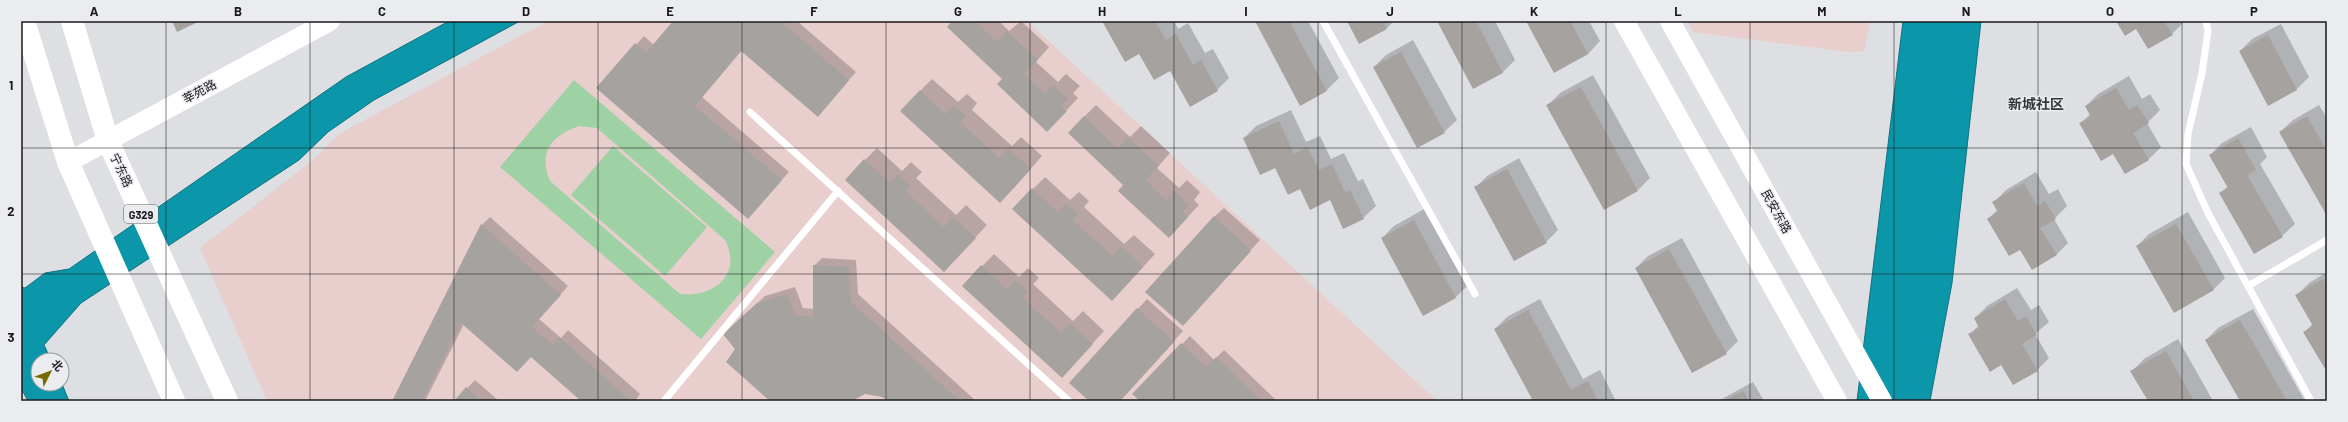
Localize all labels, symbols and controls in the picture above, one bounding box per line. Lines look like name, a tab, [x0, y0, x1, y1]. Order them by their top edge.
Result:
text: A	[90, 3, 99, 19]
text: B	[234, 3, 242, 19]
text: C	[378, 3, 386, 19]
text: D	[522, 3, 530, 19]
text: E	[666, 3, 674, 19]
text: F	[810, 3, 818, 19]
text: G	[954, 3, 962, 19]
text: H	[1098, 3, 1106, 19]
text: I	[1244, 3, 1248, 19]
text: J	[1386, 3, 1394, 19]
text: K	[1530, 3, 1538, 19]
text: L	[1674, 3, 1682, 19]
text: M	[1817, 3, 1827, 19]
text: N	[1962, 3, 1970, 19]
text: O	[2106, 3, 2114, 19]
text: P	[2250, 3, 2258, 19]
street label: 莘苑路	[180, 76, 218, 106]
text: 1	[9, 77, 13, 93]
district label: 新城社区	[2008, 95, 2064, 112]
street label: 宁东路	[108, 151, 136, 189]
street label: 民安东路	[1759, 187, 1795, 235]
text: 2	[7, 203, 15, 219]
road number: G329	[124, 205, 158, 223]
text: 3	[7, 329, 15, 345]
north arrow	[30, 352, 70, 392]
text: 北	[49, 357, 66, 373]

